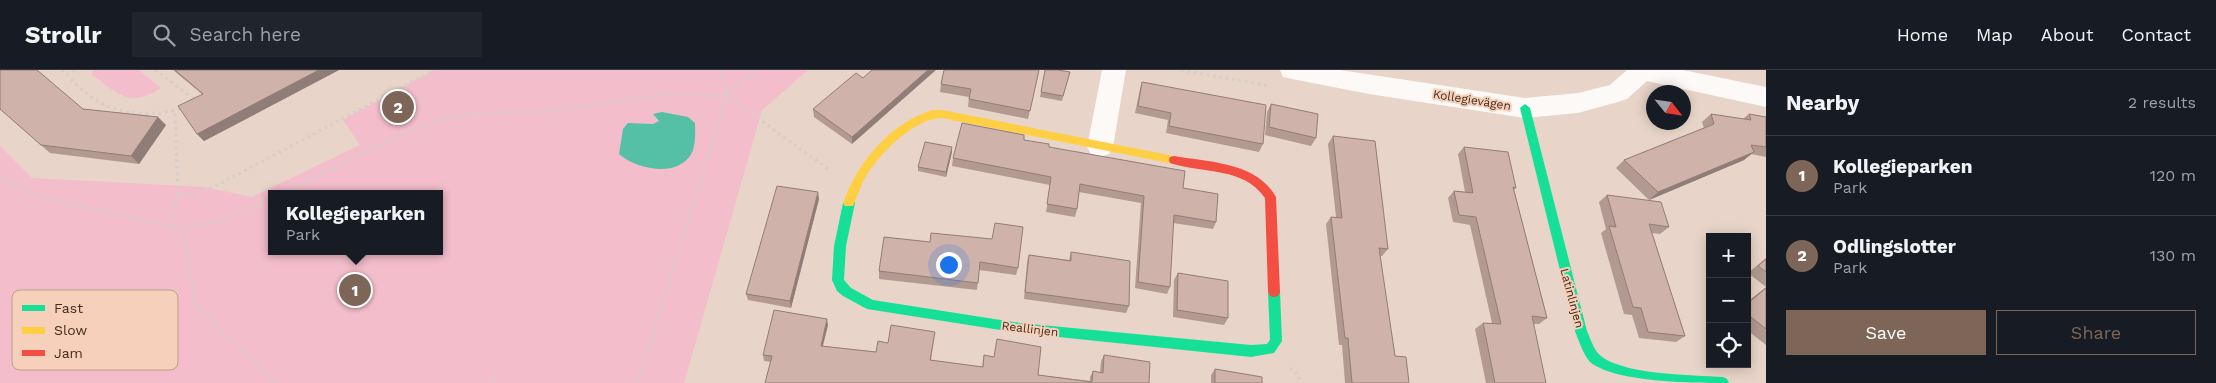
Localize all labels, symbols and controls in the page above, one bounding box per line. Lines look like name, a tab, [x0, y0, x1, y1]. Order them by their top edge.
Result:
search box	[132, 12, 482, 57]
text: Strollr	[25, 21, 102, 49]
icon: search	[150, 21, 178, 49]
text: Search here	[190, 23, 301, 46]
text: Home	[1897, 24, 1948, 45]
text: Map	[1976, 24, 2013, 45]
text: About	[2041, 24, 2093, 45]
text: Contact	[2121, 24, 2191, 45]
north arrow	[1646, 85, 1691, 130]
street label: Kollegievägen	[1432, 87, 1512, 113]
pin: 2	[382, 88, 414, 126]
text: Nearby	[1786, 90, 1859, 115]
text: 2 results	[2128, 93, 2196, 112]
text: Kollegieparken	[1833, 155, 1972, 178]
text: 1	[1799, 166, 1805, 185]
text: 120 m	[2150, 166, 2196, 185]
text: Park	[1833, 178, 1867, 197]
popup	[268, 190, 443, 255]
text: Kollegieparken	[286, 202, 425, 225]
text: Park	[286, 225, 320, 244]
map controls	[1706, 233, 1751, 368]
button: +	[1706, 233, 1751, 278]
text: Odlingslotter	[1833, 235, 1956, 258]
text: 2	[1797, 246, 1807, 265]
text: 130 m	[2150, 246, 2196, 265]
your location	[936, 252, 962, 278]
text: Park	[1833, 258, 1867, 277]
street label: Latinlinjen	[1557, 267, 1587, 329]
pin: 1	[339, 271, 371, 309]
button: −	[1706, 278, 1751, 323]
legend	[12, 290, 178, 370]
text: Fast	[54, 300, 83, 316]
button: Save	[1786, 310, 1986, 355]
button: Share	[1996, 310, 2196, 355]
street label: Reallinjen	[1001, 319, 1059, 339]
text: Slow	[54, 322, 87, 338]
button: locate	[1706, 323, 1751, 368]
text: Jam	[54, 345, 83, 361]

